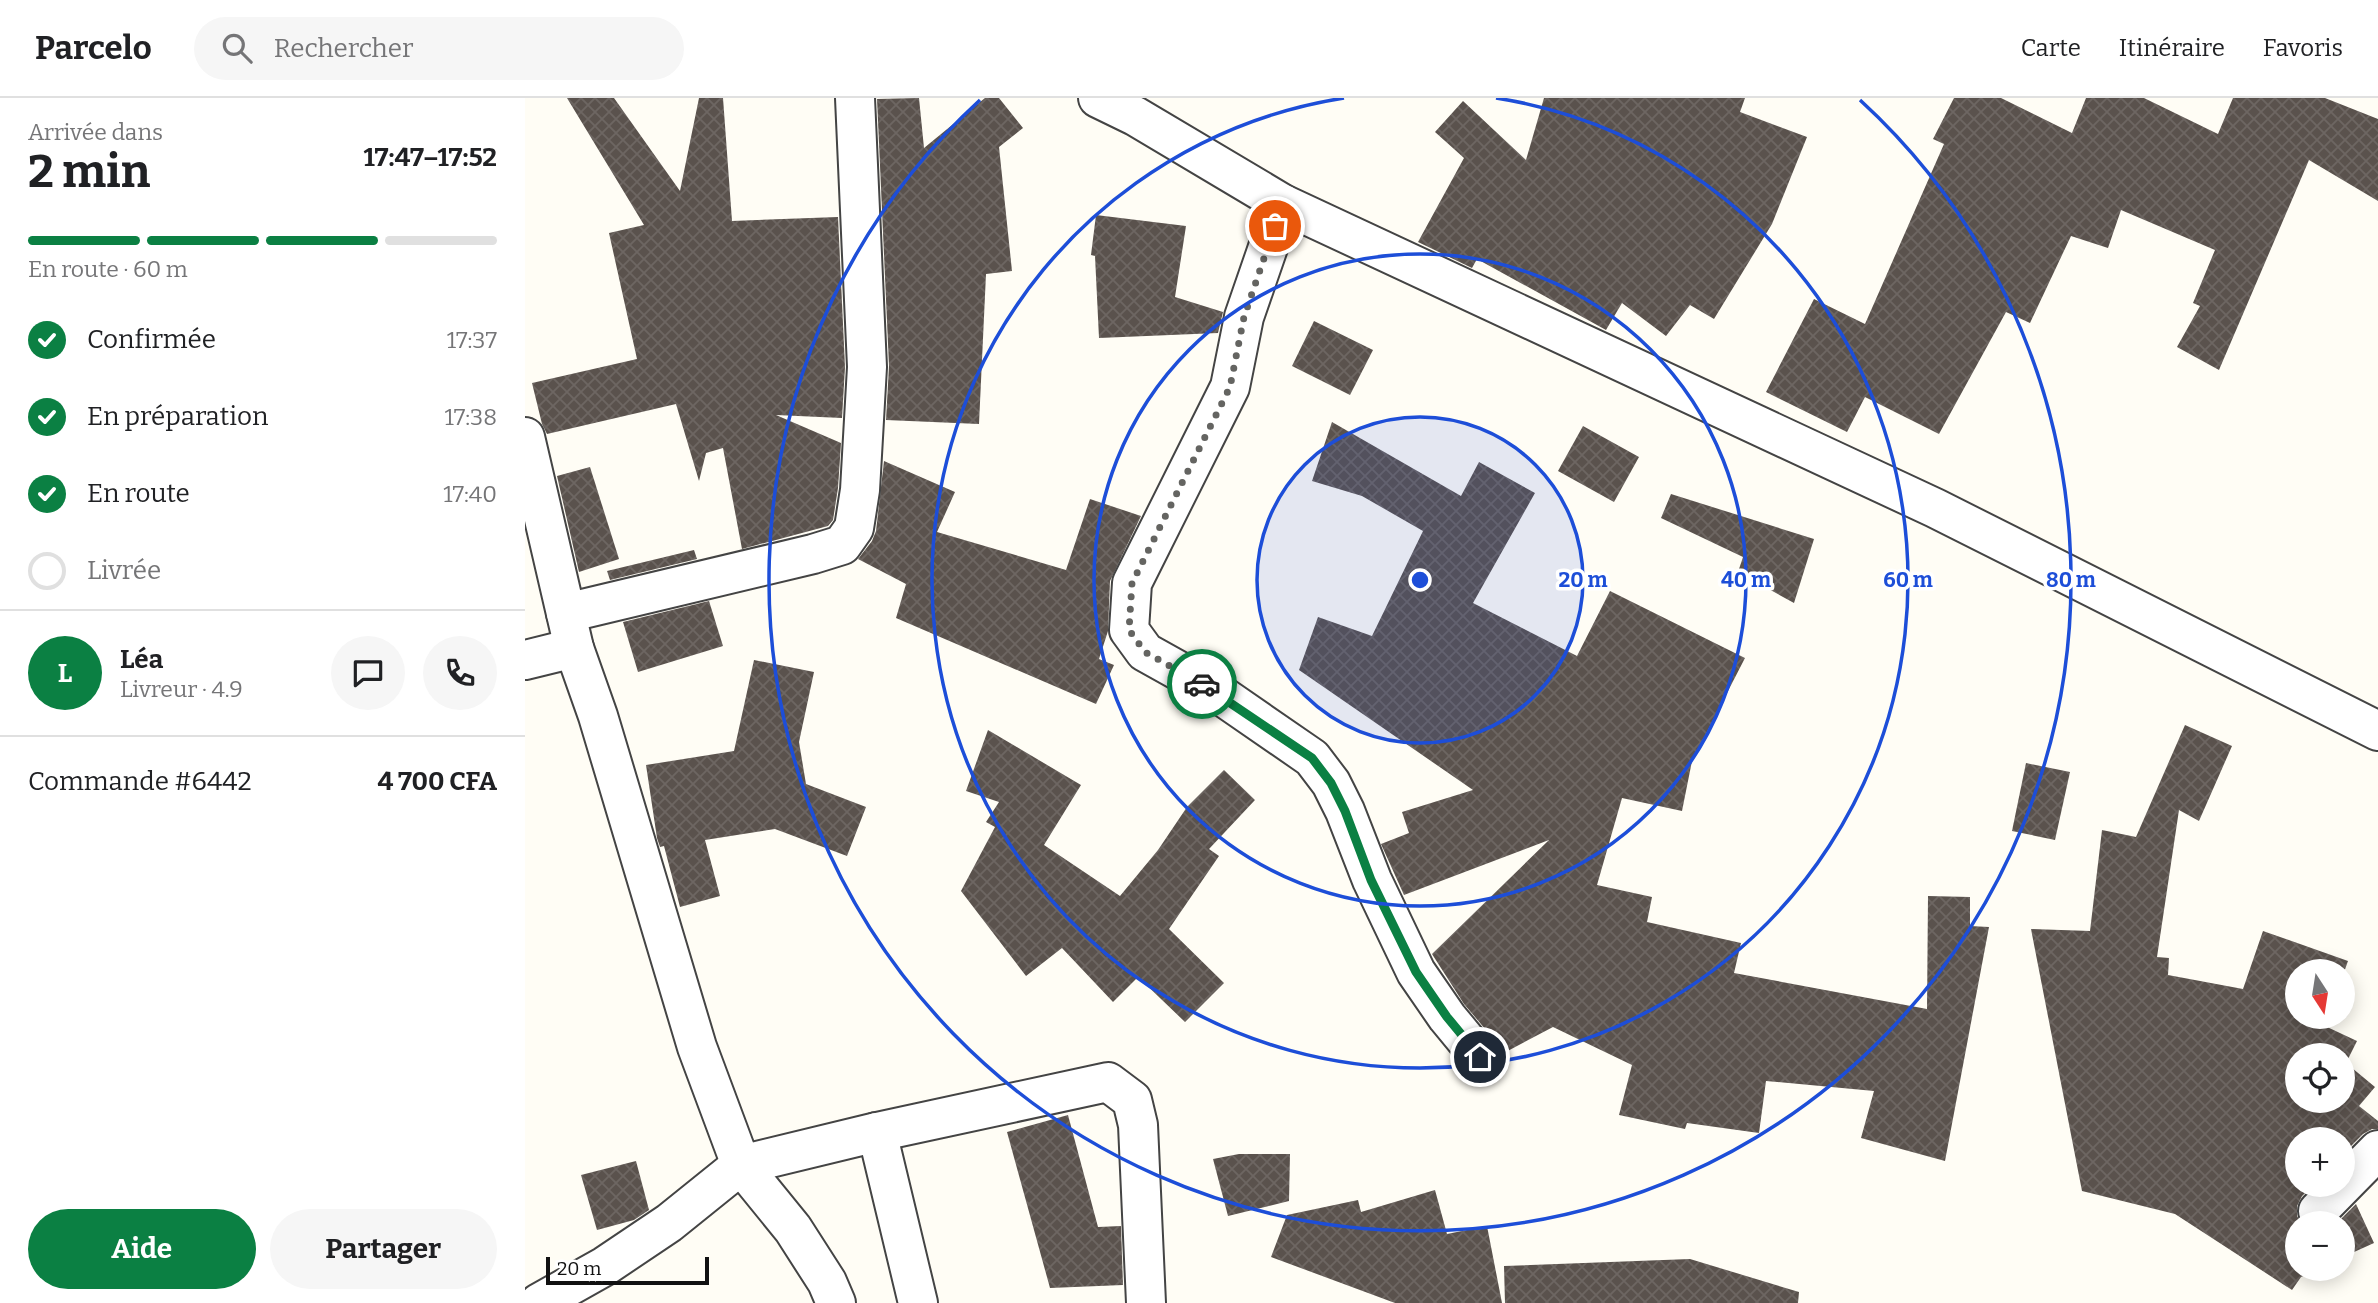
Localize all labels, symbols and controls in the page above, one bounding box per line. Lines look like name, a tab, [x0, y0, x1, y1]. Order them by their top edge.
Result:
search box	[194, 17, 684, 80]
text: Parcelo	[35, 28, 152, 68]
icon: search	[218, 29, 256, 67]
text: Rechercher	[274, 33, 413, 64]
text: Carte	[2021, 34, 2081, 62]
text: Itinéraire	[2119, 34, 2225, 62]
text: Favoris	[2263, 34, 2343, 62]
text: Arrivée dans	[28, 118, 163, 146]
text: 17:47–17:52	[364, 142, 497, 173]
text: 2 min	[28, 144, 150, 199]
pin	[1245, 196, 1305, 256]
icon: bag	[1256, 207, 1294, 245]
text: En route · 60 m	[28, 255, 188, 283]
icon: check	[28, 321, 66, 359]
text: Confirmée	[87, 324, 216, 355]
text: 17:37	[447, 326, 497, 354]
icon: check	[28, 398, 66, 436]
text: En préparation	[87, 401, 268, 432]
text: 17:38	[445, 403, 497, 431]
icon: check	[28, 475, 66, 513]
text: En route	[87, 478, 190, 509]
text: 17:40	[443, 480, 497, 508]
text: Livrée	[87, 555, 161, 586]
text: 20 m	[1559, 567, 1607, 593]
text: 40 m	[1721, 567, 1771, 593]
text: 60 m	[1883, 567, 1933, 593]
text: 80 m	[2046, 567, 2096, 593]
centre of rings	[1408, 568, 1432, 592]
button: chat	[331, 636, 405, 710]
button: phone	[423, 636, 497, 710]
text: Léa	[120, 644, 163, 675]
courier	[1167, 649, 1237, 719]
text: L	[58, 658, 72, 689]
icon: car	[1183, 665, 1221, 703]
text: Livreur · 4.9	[120, 675, 243, 703]
text: Commande #6442	[28, 766, 252, 797]
text: 4 700 CFA	[377, 766, 497, 797]
north arrow	[2285, 959, 2355, 1029]
map controls	[2285, 959, 2355, 1281]
pin	[1450, 1027, 1510, 1087]
icon: home	[1461, 1038, 1499, 1076]
button: locate	[2285, 1043, 2355, 1113]
button: +	[2285, 1127, 2355, 1197]
button: Aide	[28, 1209, 256, 1289]
button: Partager	[270, 1209, 497, 1289]
button: −	[2285, 1211, 2355, 1281]
scale bar	[546, 1254, 709, 1286]
text: 20 m	[557, 1257, 601, 1280]

